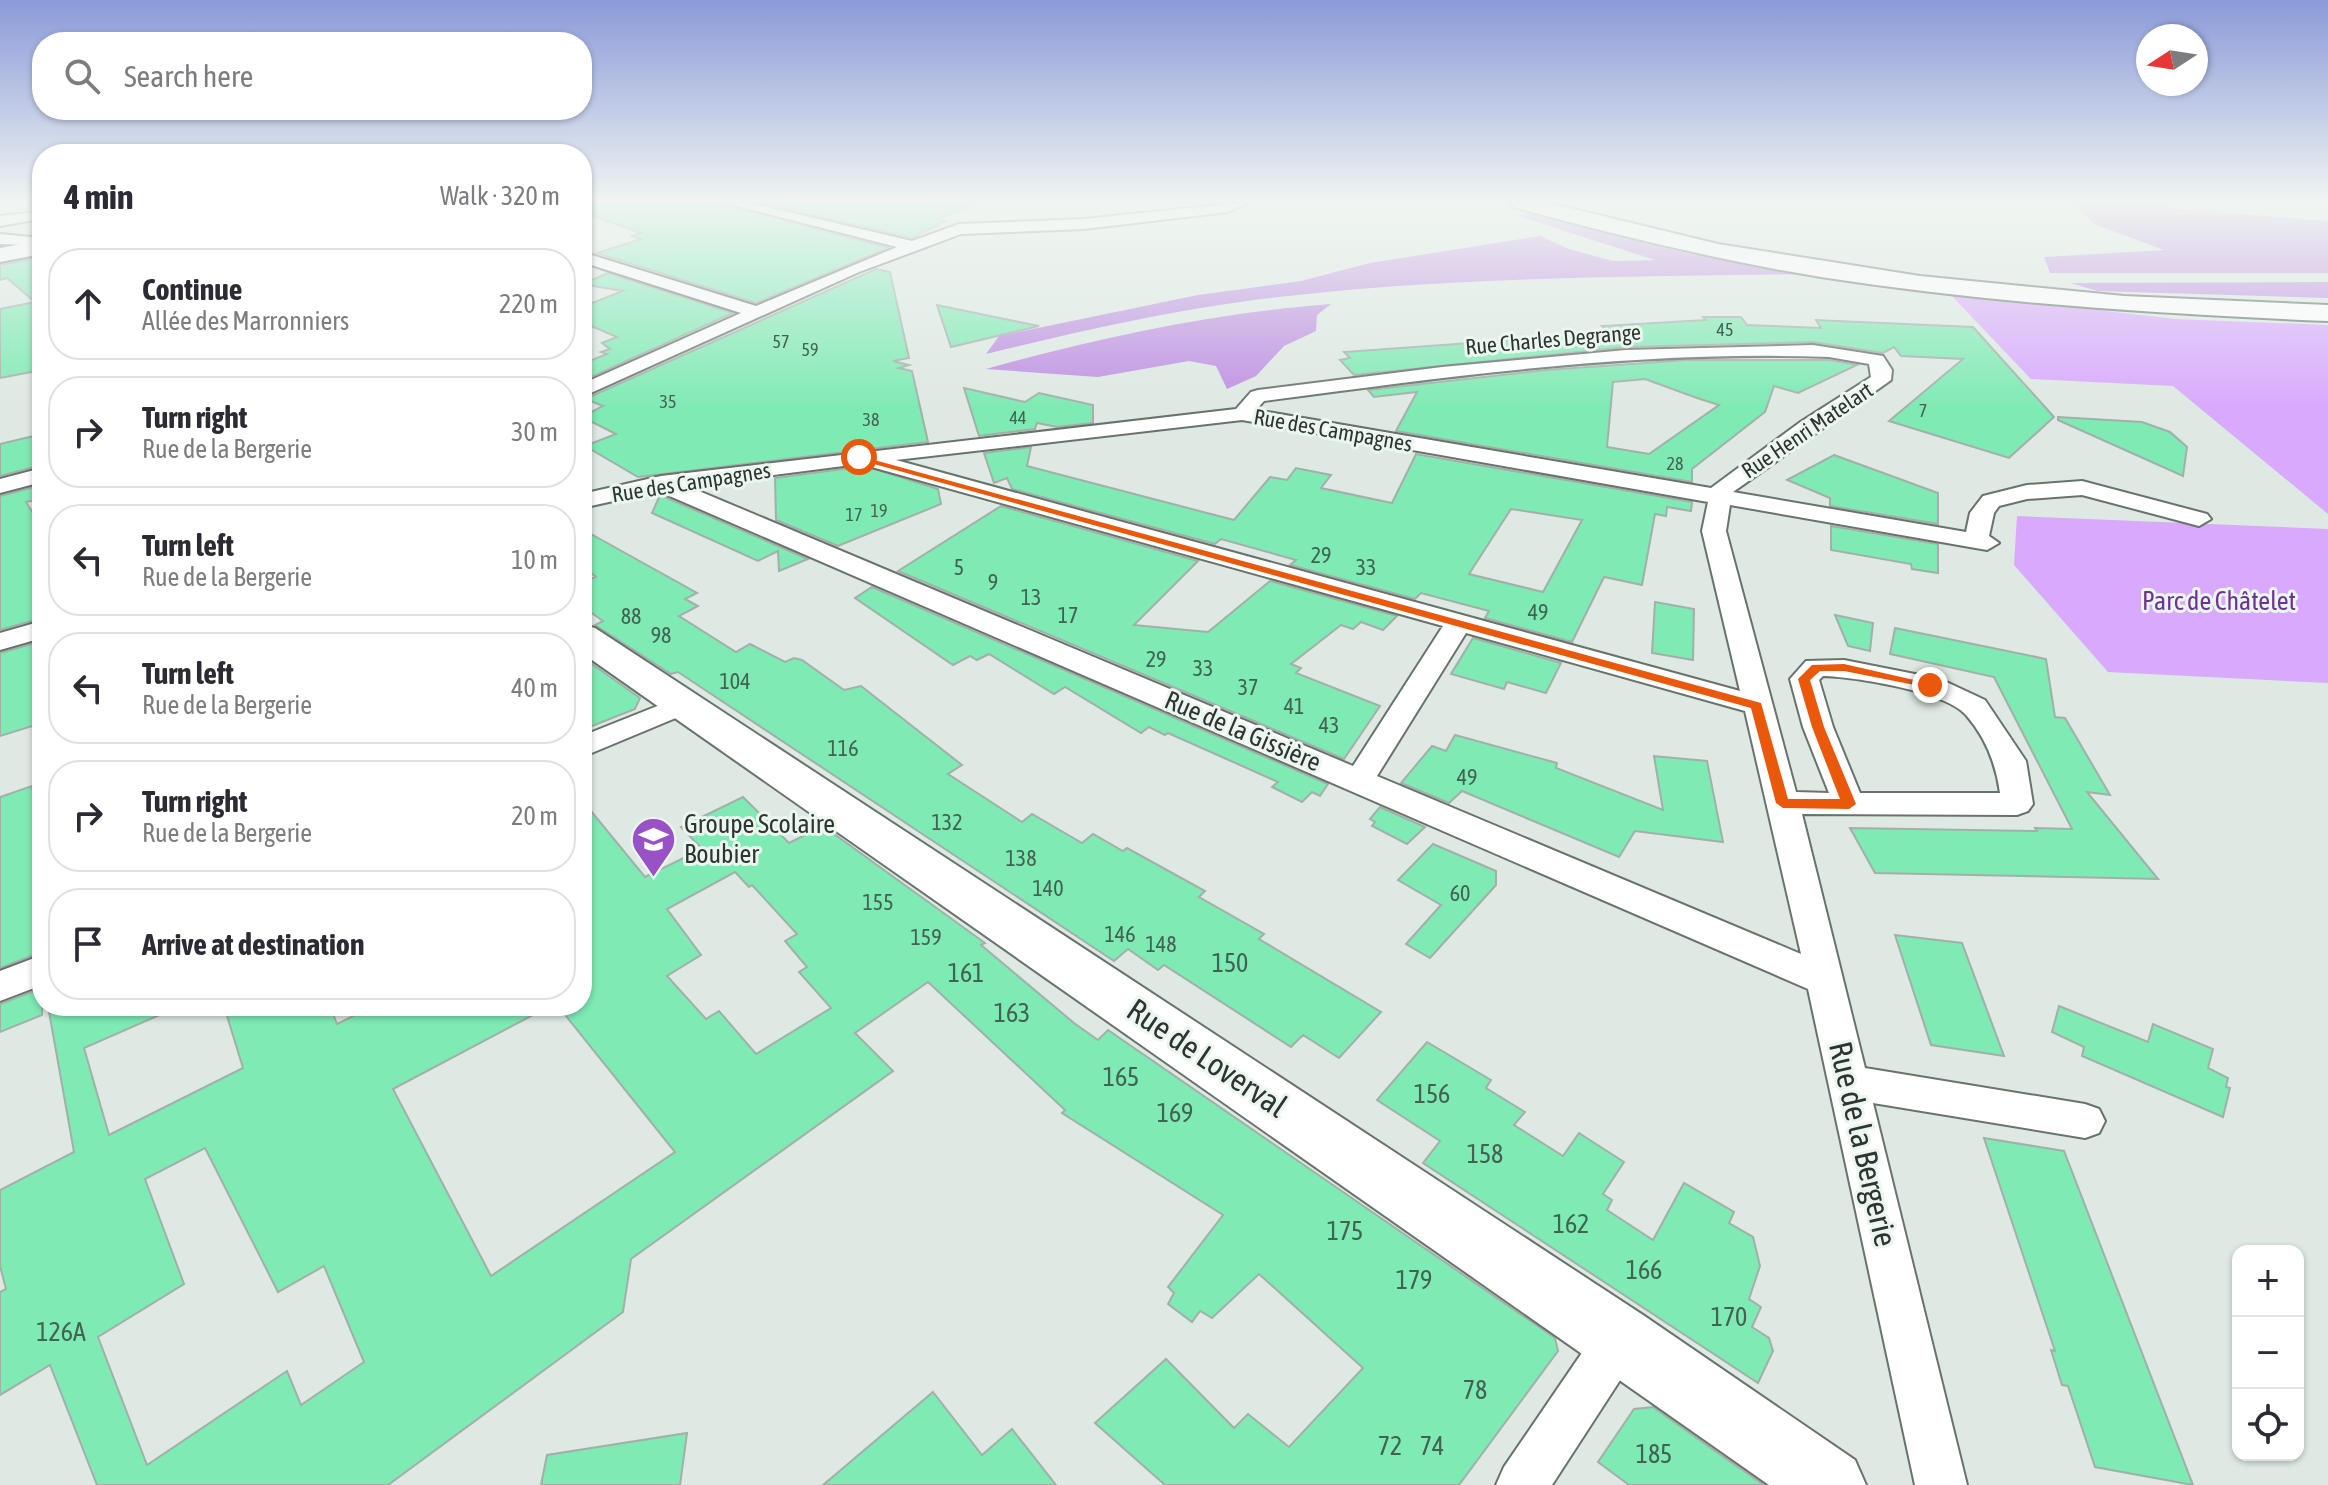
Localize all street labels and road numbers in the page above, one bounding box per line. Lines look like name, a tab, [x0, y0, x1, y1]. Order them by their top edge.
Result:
street label: Rue Charles Degrange	[1464, 318, 1642, 360]
street label: Rue Henri Matelart	[1737, 377, 1877, 483]
street label: Rue des Campagnes	[1252, 403, 1414, 457]
street label: Rue des Campagnes	[610, 457, 772, 507]
street label: Rue de la Gissière	[1160, 685, 1326, 777]
street label: Rue de Loverval	[1120, 991, 1295, 1125]
street label: Rue de la Bergerie	[1822, 1038, 1905, 1250]

